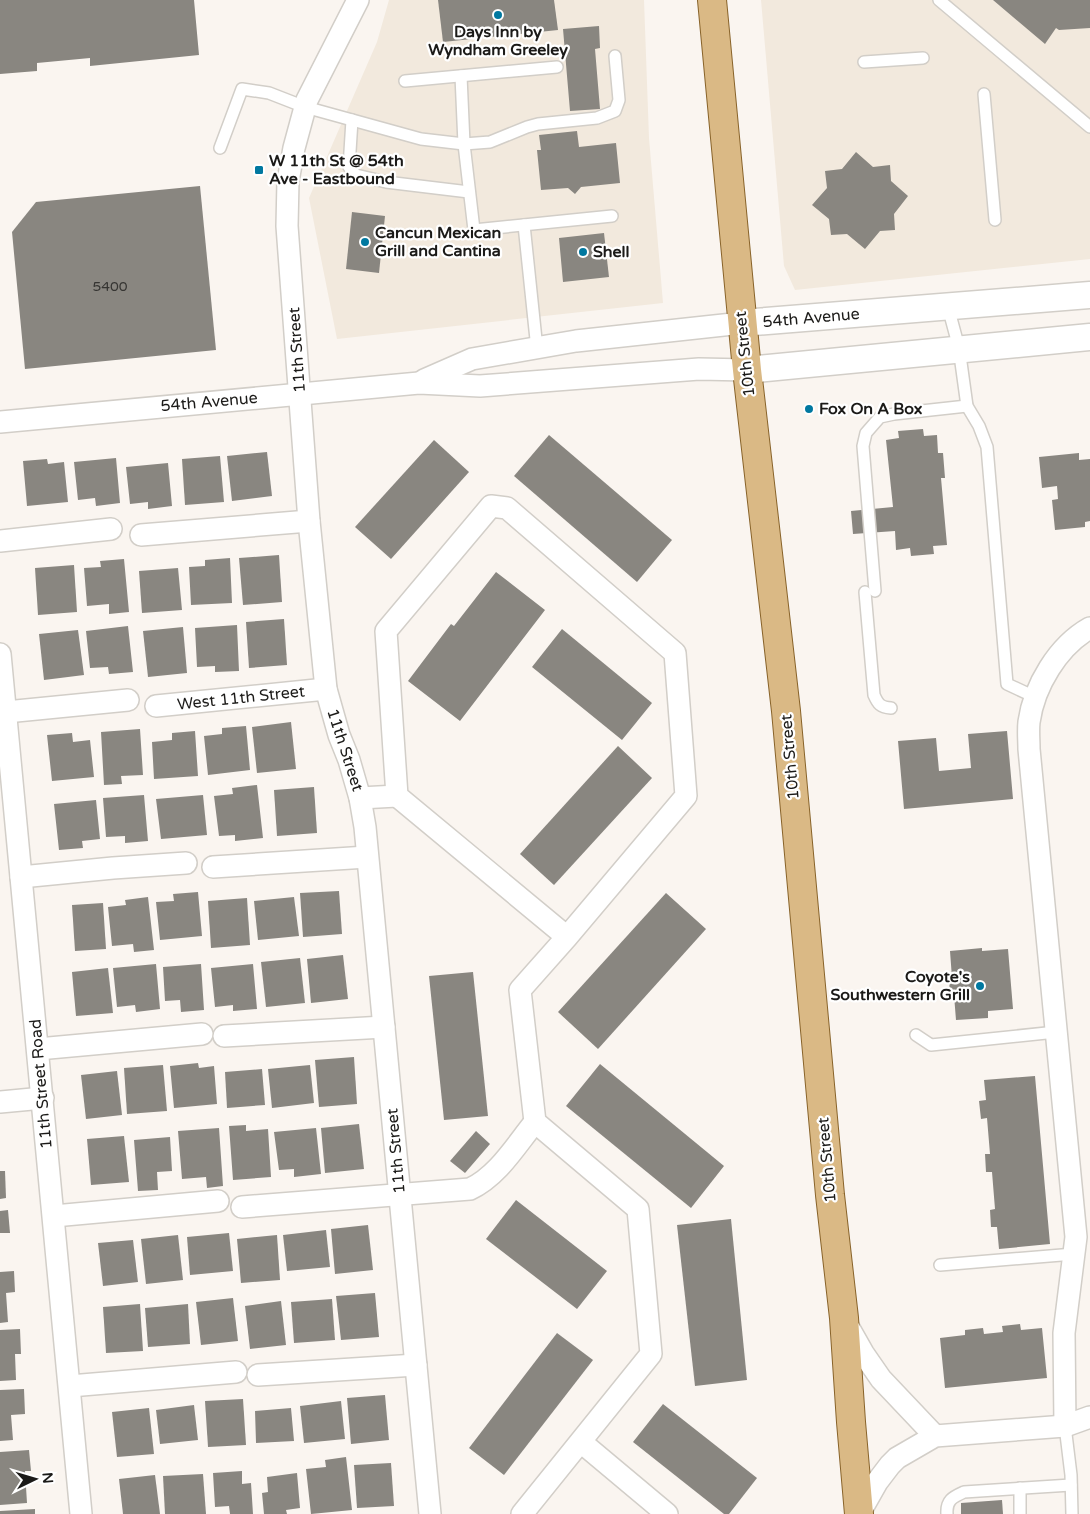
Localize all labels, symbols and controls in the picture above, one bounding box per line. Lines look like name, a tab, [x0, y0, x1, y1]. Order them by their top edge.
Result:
marker: Days Inn by Wyndham Greeley	[492, 9, 504, 21]
place label: Days Inn by Wyndham Greeley	[428, 22, 568, 60]
place label: W 11th St @ 54th Ave - Eastbound	[269, 151, 404, 189]
marker: W 11th St @ 54th Ave - Eastbound	[253, 164, 265, 176]
place label: Cancun Mexican Grill and Cantina	[375, 223, 501, 261]
marker: Cancun Mexican Grill and Cantina	[359, 236, 371, 248]
place label: Shell	[593, 242, 630, 262]
marker: Shell	[577, 246, 589, 258]
house number: 5400	[92, 278, 128, 295]
street label: 54th Avenue	[762, 304, 860, 332]
street label: 11th Street	[284, 306, 310, 394]
street label: 10th Street	[731, 310, 759, 398]
street label: 54th Avenue	[160, 388, 258, 416]
place label: Fox On A Box	[819, 399, 923, 419]
marker: Fox On A Box	[803, 403, 815, 415]
street label: West 11th Street	[176, 681, 306, 715]
street label: 11th Street	[322, 706, 368, 794]
street label: 10th Street	[776, 713, 804, 801]
place label: Coyote's Southwestern Grill	[830, 967, 970, 1005]
marker: Coyote's Southwestern Grill	[974, 980, 986, 992]
street label: 11th Street Road	[25, 1018, 57, 1150]
street label: 11th Street	[382, 1107, 410, 1195]
street label: 10th Street	[813, 1116, 841, 1204]
north arrow	[10, 1454, 60, 1504]
text: N	[38, 1472, 56, 1484]

